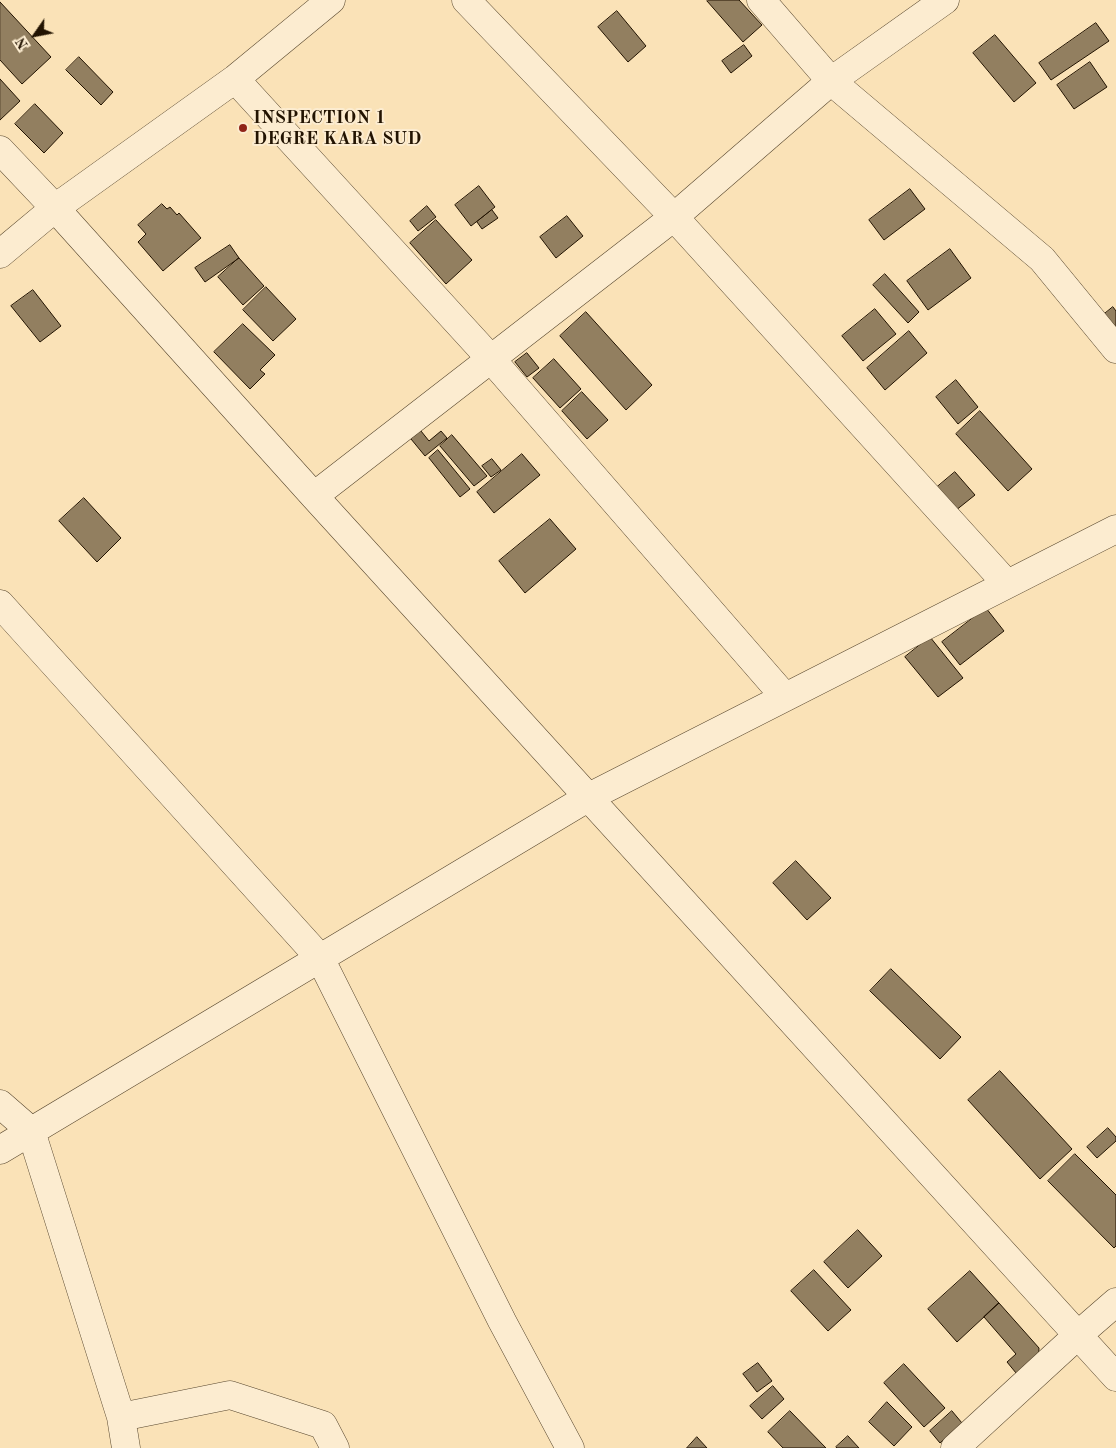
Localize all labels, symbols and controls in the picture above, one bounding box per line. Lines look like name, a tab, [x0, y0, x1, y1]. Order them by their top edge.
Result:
north arrow	[10, 10, 60, 60]
text: N	[14, 35, 31, 51]
place label: INSPECTION 1 DEGRE KARA SUD	[253, 107, 422, 150]
marker: INSPECTION 1 DEGRE KARA SUD	[237, 122, 249, 134]

